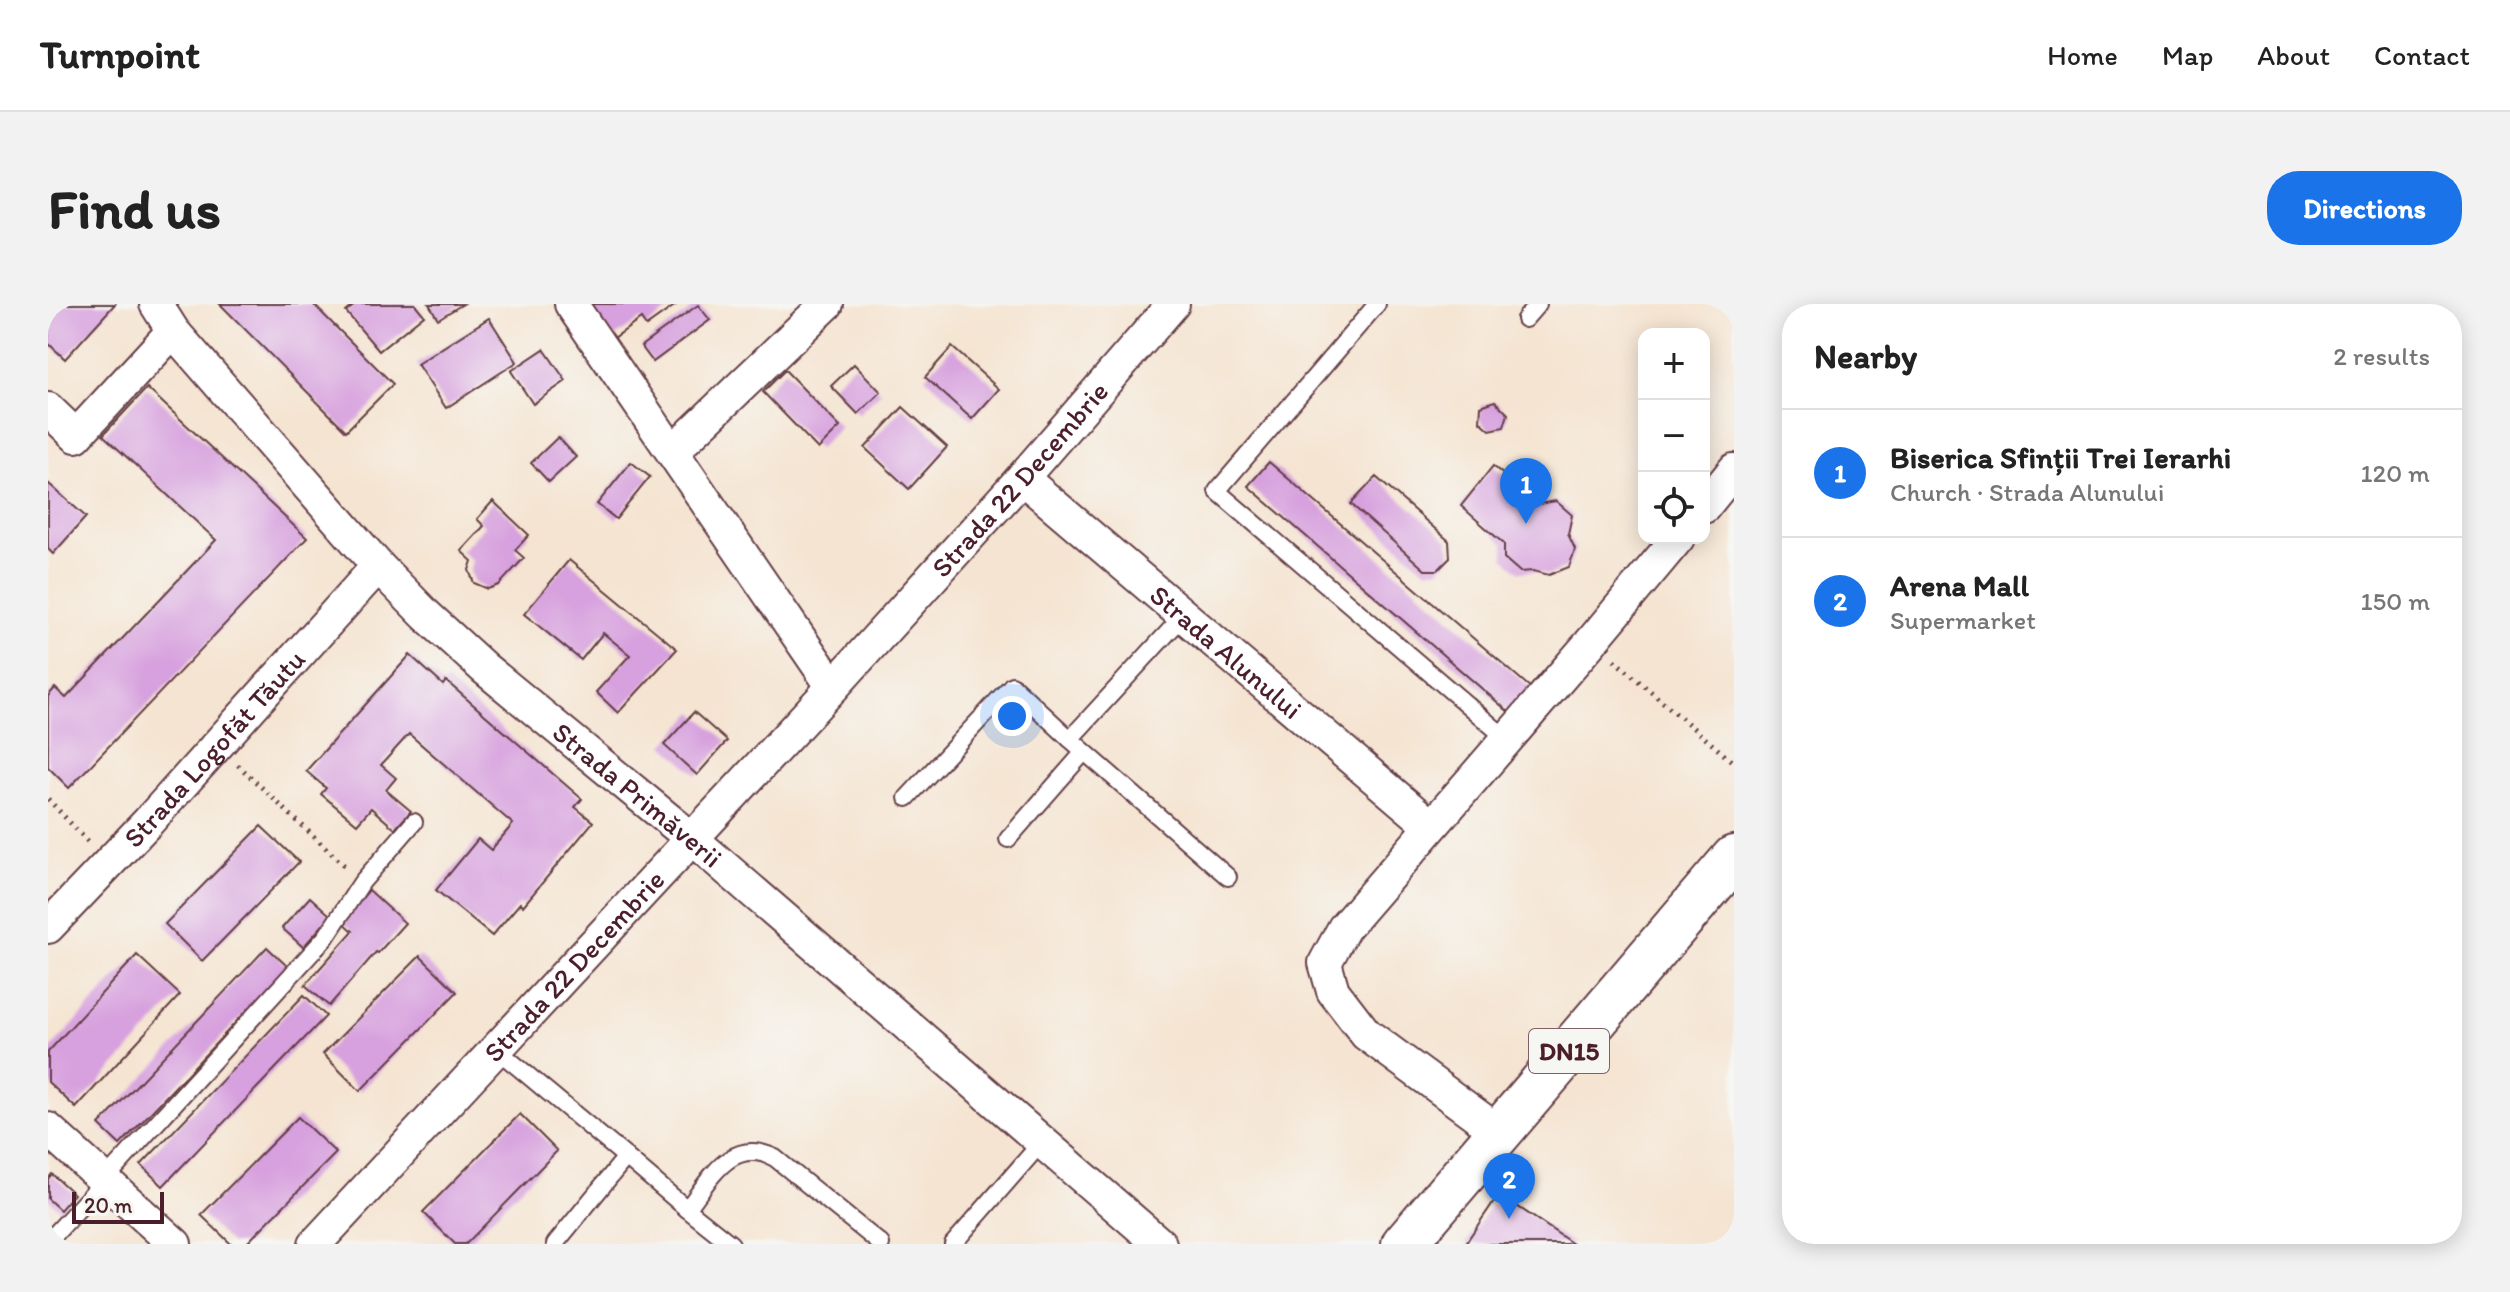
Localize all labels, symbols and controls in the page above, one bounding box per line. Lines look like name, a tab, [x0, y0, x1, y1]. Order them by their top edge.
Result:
text: Turnpoint	[40, 32, 200, 78]
text: Home	[2047, 38, 2118, 72]
text: Map	[2162, 38, 2213, 72]
text: About	[2257, 38, 2330, 72]
text: Contact	[2374, 38, 2470, 72]
button: Directions	[2267, 171, 2462, 245]
text: Find us	[48, 175, 221, 242]
map controls	[1638, 328, 1710, 544]
button: +	[1638, 328, 1710, 400]
text: Nearby	[1814, 336, 1917, 377]
text: 2 results	[2333, 340, 2430, 372]
street label: Strada 22 Decembrie	[924, 374, 1115, 584]
button: −	[1638, 400, 1710, 472]
text: Biserica Sfinții Trei Ierarhi	[1890, 439, 2231, 476]
text: 1	[1834, 457, 1846, 489]
text: 120 m	[2361, 457, 2430, 489]
pin: 1	[1500, 458, 1552, 524]
button: locate	[1638, 472, 1710, 544]
text: Church · Strada Alunului	[1890, 476, 2164, 508]
text: Arena Mall	[1890, 567, 2029, 604]
street label: Strada Alunului	[1143, 577, 1309, 726]
text: 2	[1833, 585, 1847, 617]
text: 150 m	[2361, 585, 2430, 617]
text: Supermarket	[1890, 604, 2036, 636]
street label: Strada Logofăt Tăutu	[116, 642, 312, 854]
your location	[992, 696, 1032, 736]
street label: Strada Primăverii	[546, 715, 729, 875]
street label: Strada 22 Decembrie	[476, 863, 671, 1069]
road number: DN15	[1529, 1029, 1609, 1073]
pin: 2	[1483, 1153, 1535, 1219]
scale bar	[72, 1188, 164, 1224]
text: 20 m	[84, 1192, 133, 1219]

